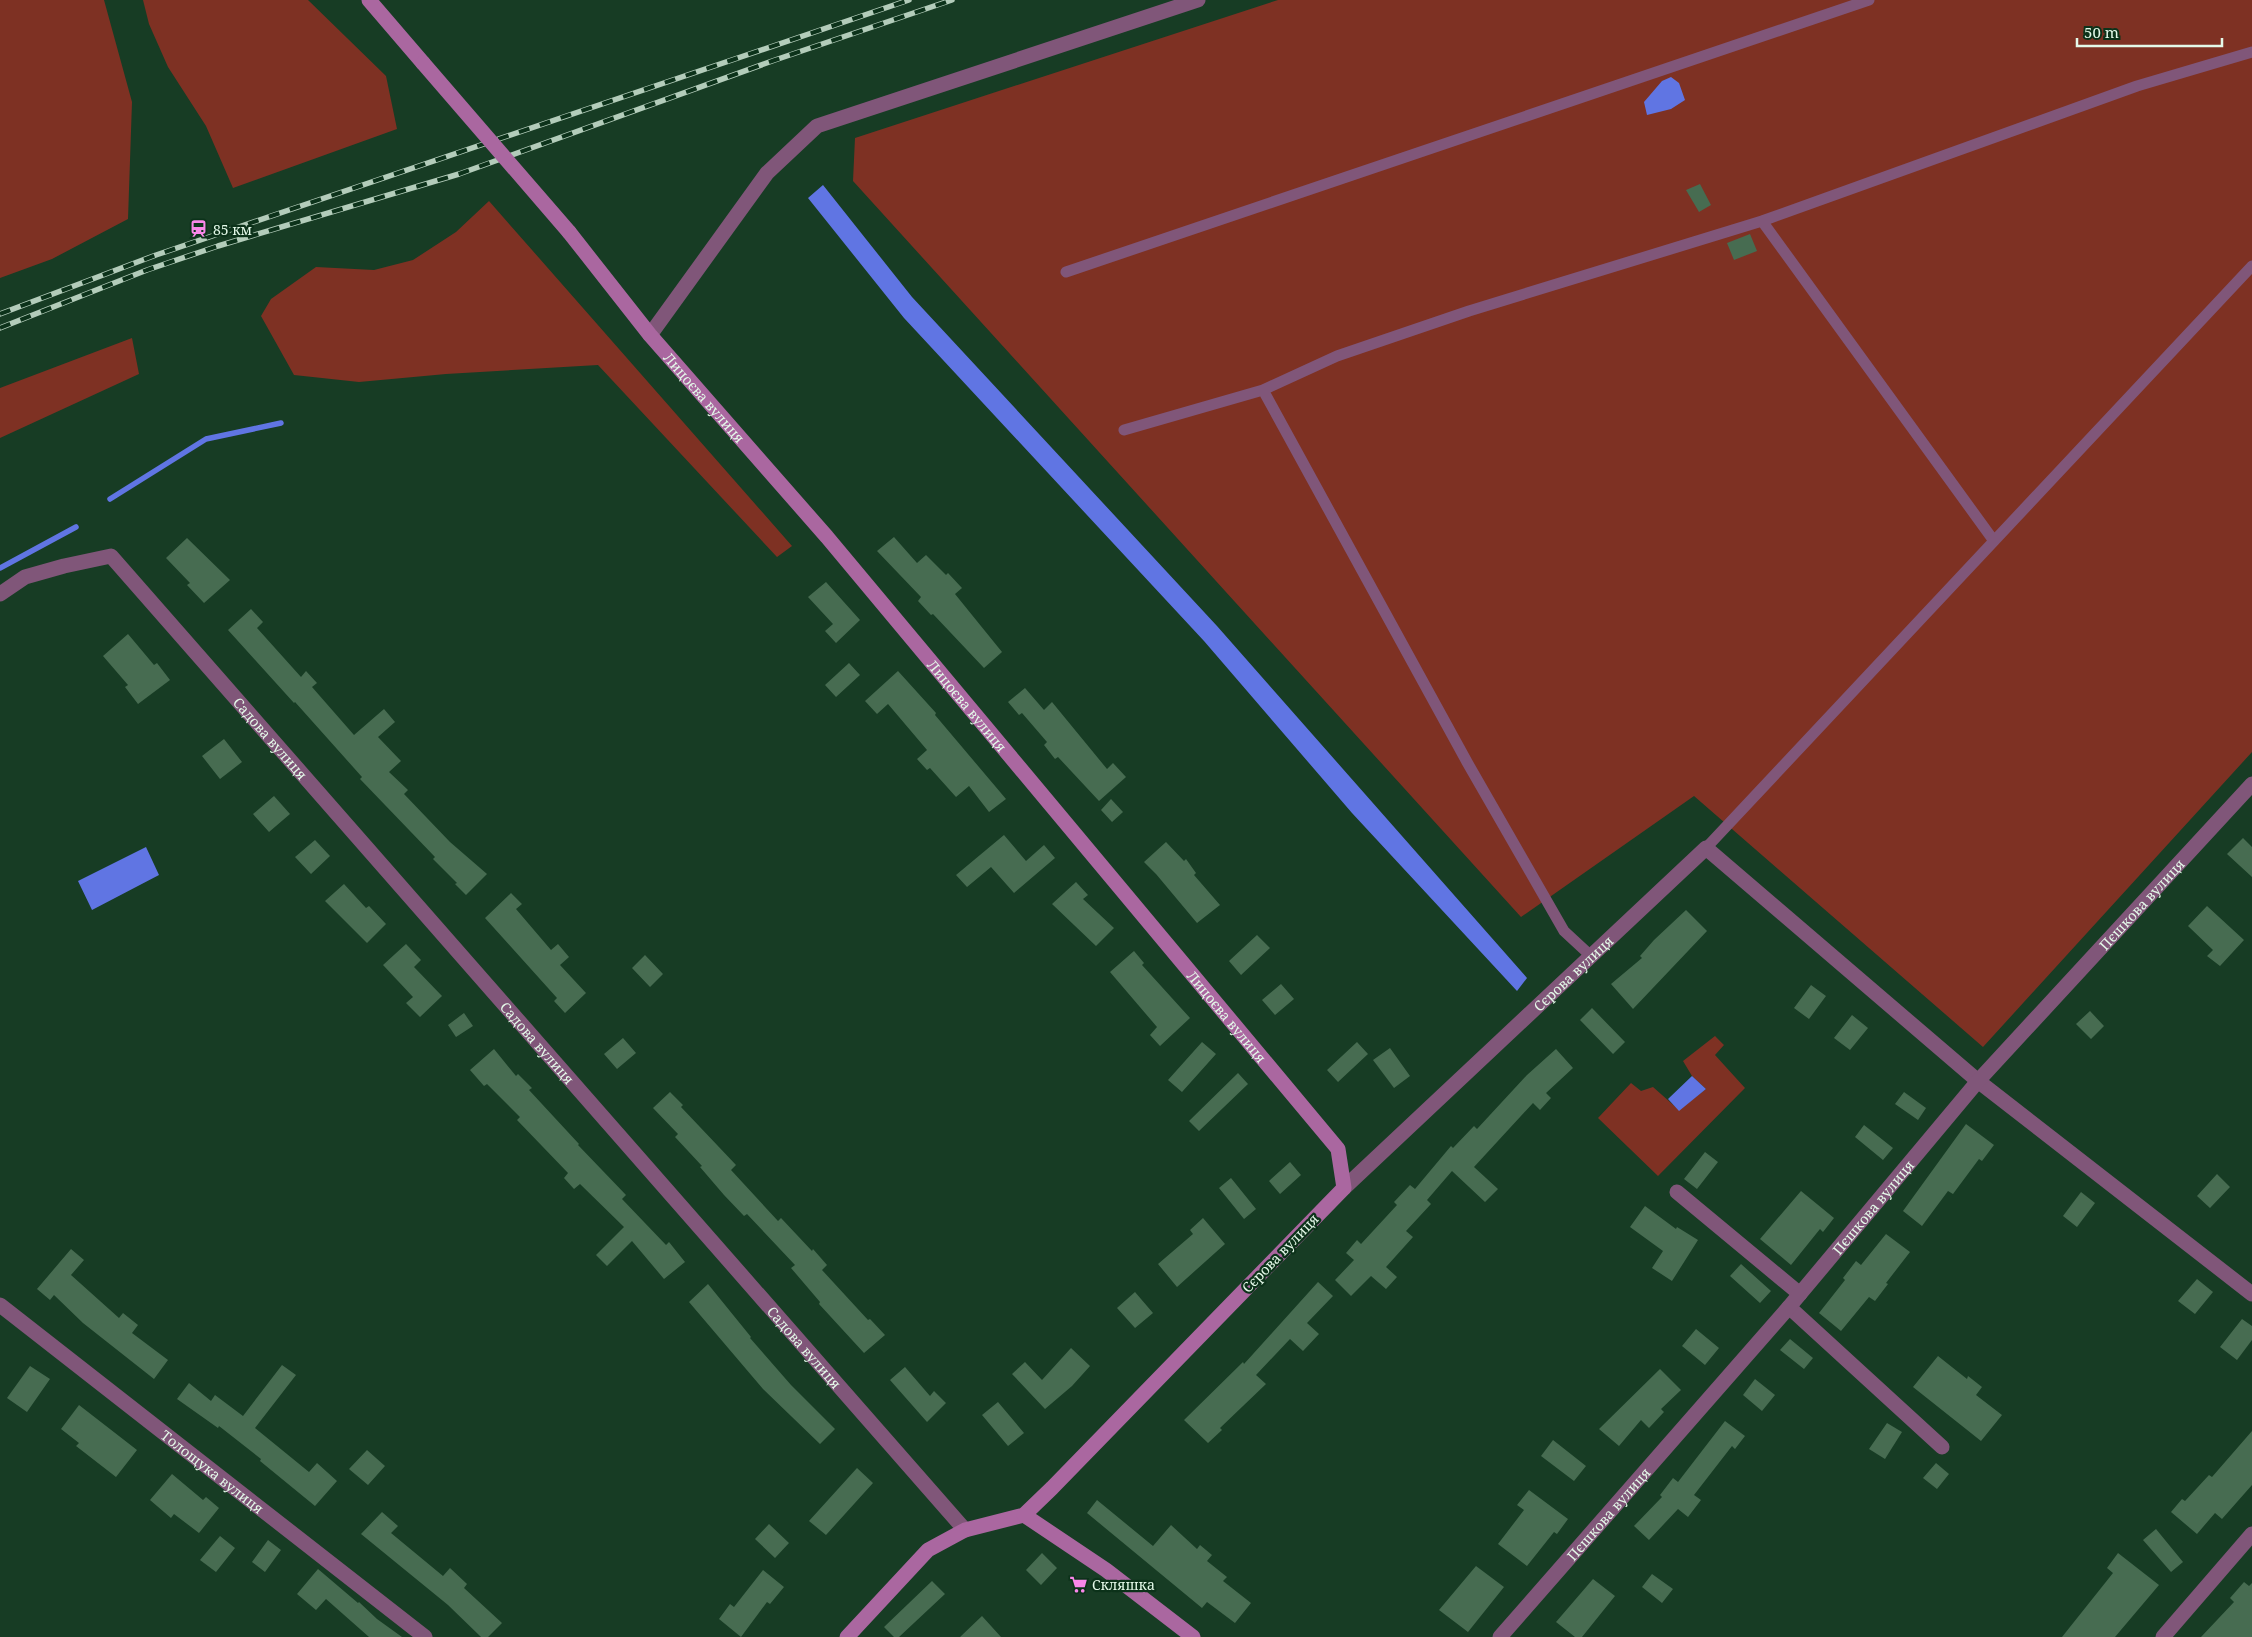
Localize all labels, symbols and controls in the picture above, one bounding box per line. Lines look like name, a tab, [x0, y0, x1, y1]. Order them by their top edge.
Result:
scale bar	[2077, 15, 2222, 47]
text: 50 m	[2084, 22, 2119, 42]
station icon: 85 км	[189, 219, 209, 239]
place label: 85 км	[213, 220, 252, 239]
street label: Лицоєва вулиця	[660, 348, 750, 447]
street label: Лицоєва вулиця	[924, 655, 1012, 755]
street label: Садова вулиця	[229, 693, 312, 783]
street label: Пєшкова вулиця	[2094, 854, 2188, 954]
street label: Сєрова вулиця	[1529, 931, 1617, 1015]
street label: Лицоєва вулиця	[1183, 966, 1271, 1066]
street label: Садова вулиця	[496, 997, 579, 1088]
street label: Пєшкова вулиця	[1828, 1156, 1918, 1258]
street label: Сєрова вулиця	[1237, 1209, 1323, 1297]
street label: Садова вулиця	[763, 1302, 846, 1392]
street label: Толощука вулиця	[157, 1425, 268, 1517]
street label: Пєшкова вулиця	[1562, 1463, 1654, 1564]
supermarket icon: Скляшка	[1068, 1574, 1088, 1594]
place label: Скляшка	[1092, 1575, 1155, 1594]

